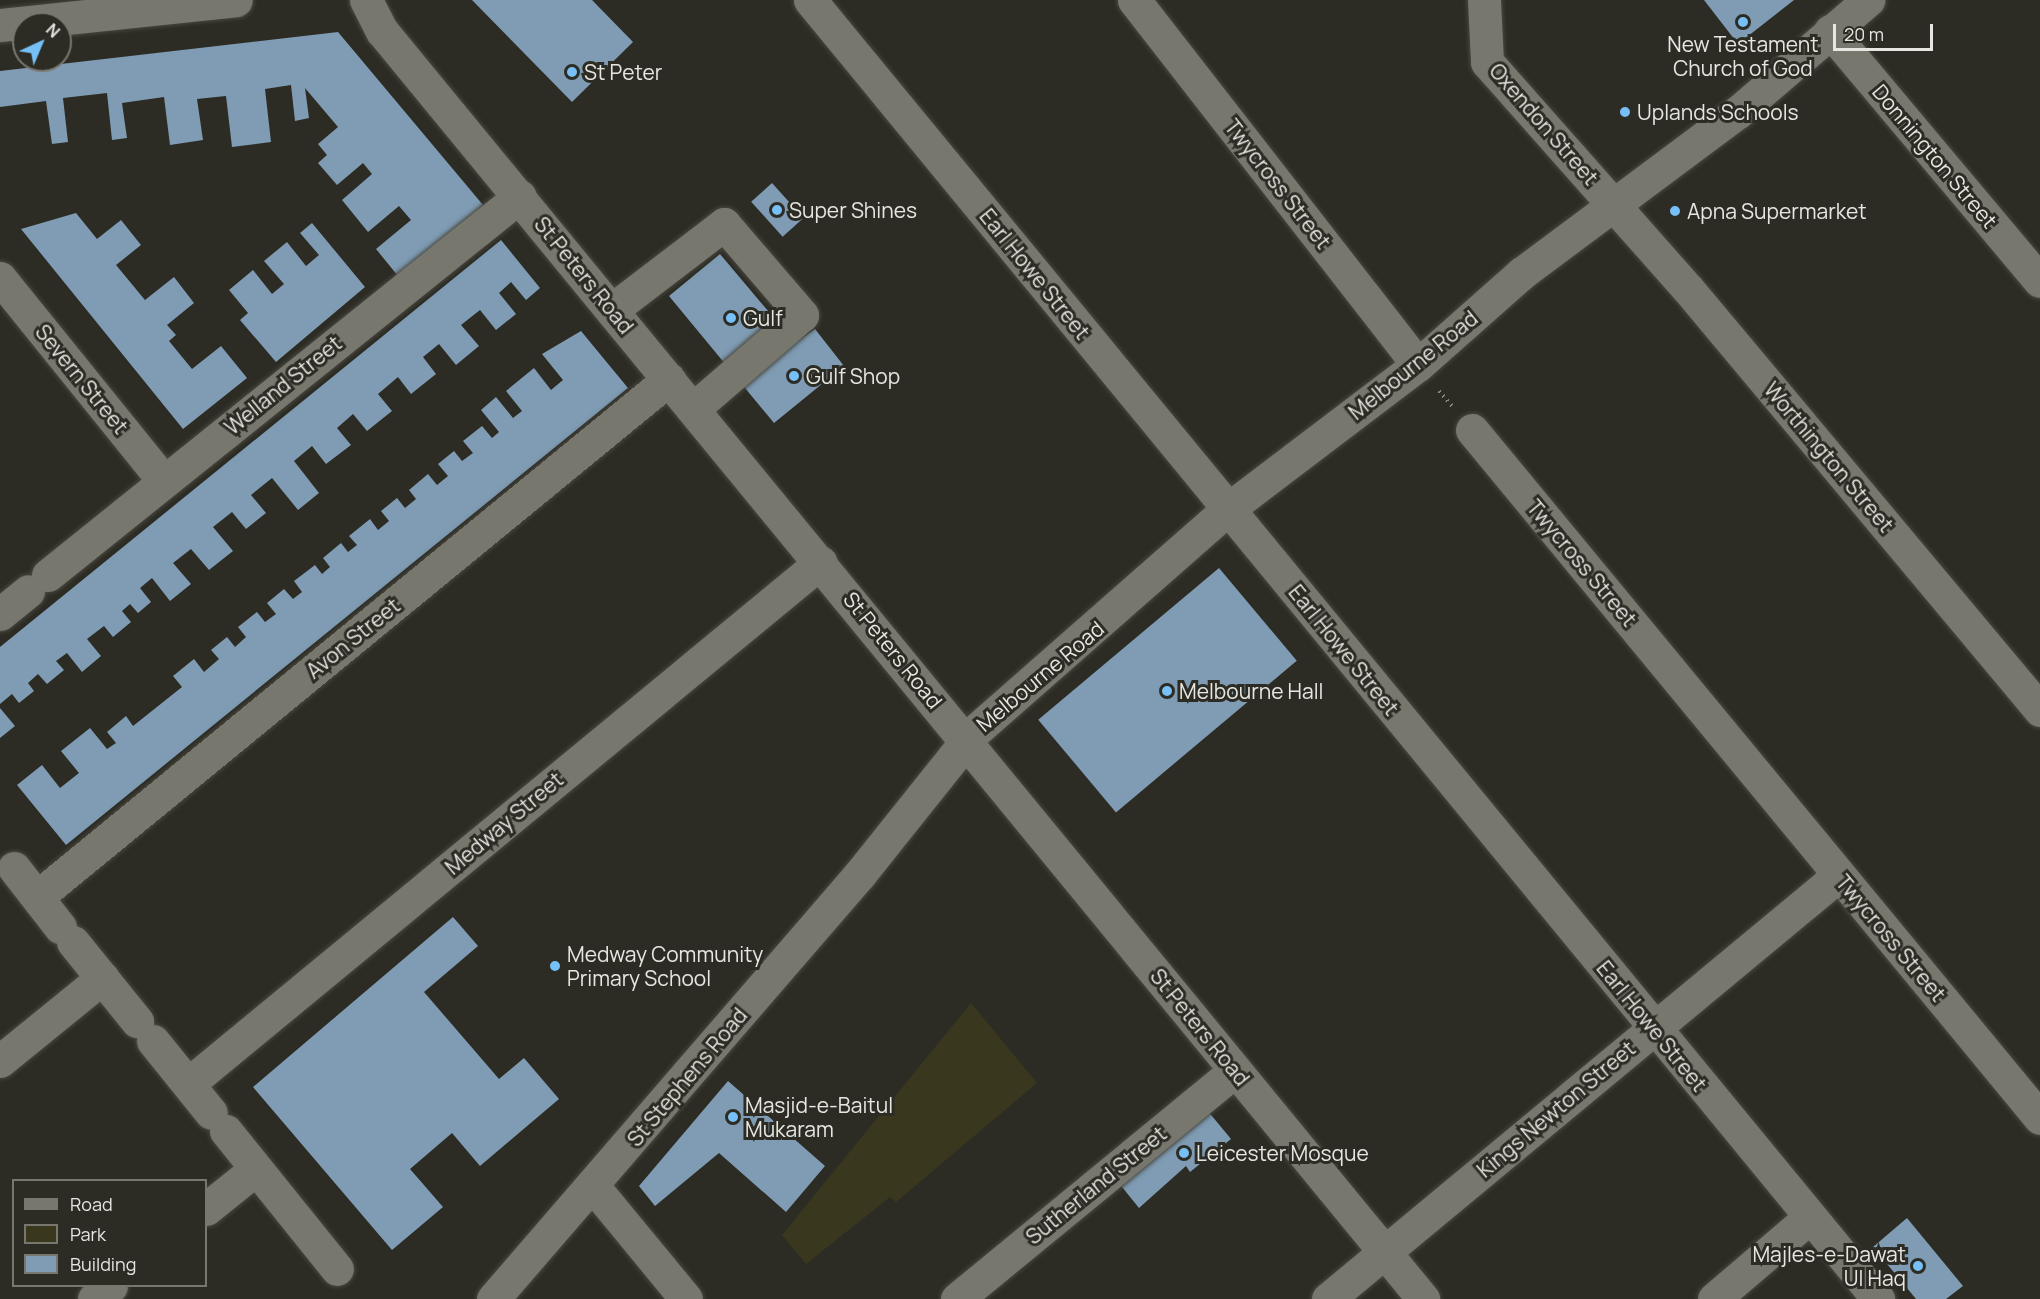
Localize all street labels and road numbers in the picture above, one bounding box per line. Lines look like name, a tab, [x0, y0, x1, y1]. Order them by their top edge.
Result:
street label: Oxendon Street	[1484, 58, 1604, 190]
street label: Donnington Street	[1867, 79, 2003, 233]
street label: Twycross Street	[1220, 114, 1336, 254]
street label: Earl Howe Street	[975, 204, 1095, 344]
street label: St Peters Road	[529, 212, 639, 338]
street label: Melbourne Road	[1344, 305, 1482, 425]
street label: Severn Street	[30, 319, 134, 439]
street label: Welland Street	[220, 330, 346, 440]
street label: Worthington Street	[1759, 377, 1899, 537]
street label: Twycross Street	[1522, 495, 1642, 631]
street label: Earl Howe Street	[1284, 580, 1404, 720]
street label: St Peters Road	[838, 587, 948, 713]
street label: Avon Street	[301, 592, 405, 684]
street label: Melbourne Road	[971, 615, 1109, 737]
street label: Medway Street	[440, 766, 568, 880]
street label: Twycross Street	[1831, 870, 1951, 1006]
street label: Earl Howe Street	[1592, 956, 1712, 1096]
street label: St Peters Road	[1145, 964, 1255, 1090]
street label: St Stephens Road	[622, 1003, 752, 1151]
street label: Kings Newton Street	[1472, 1036, 1640, 1182]
street label: Sutherland Street	[1021, 1121, 1171, 1249]

